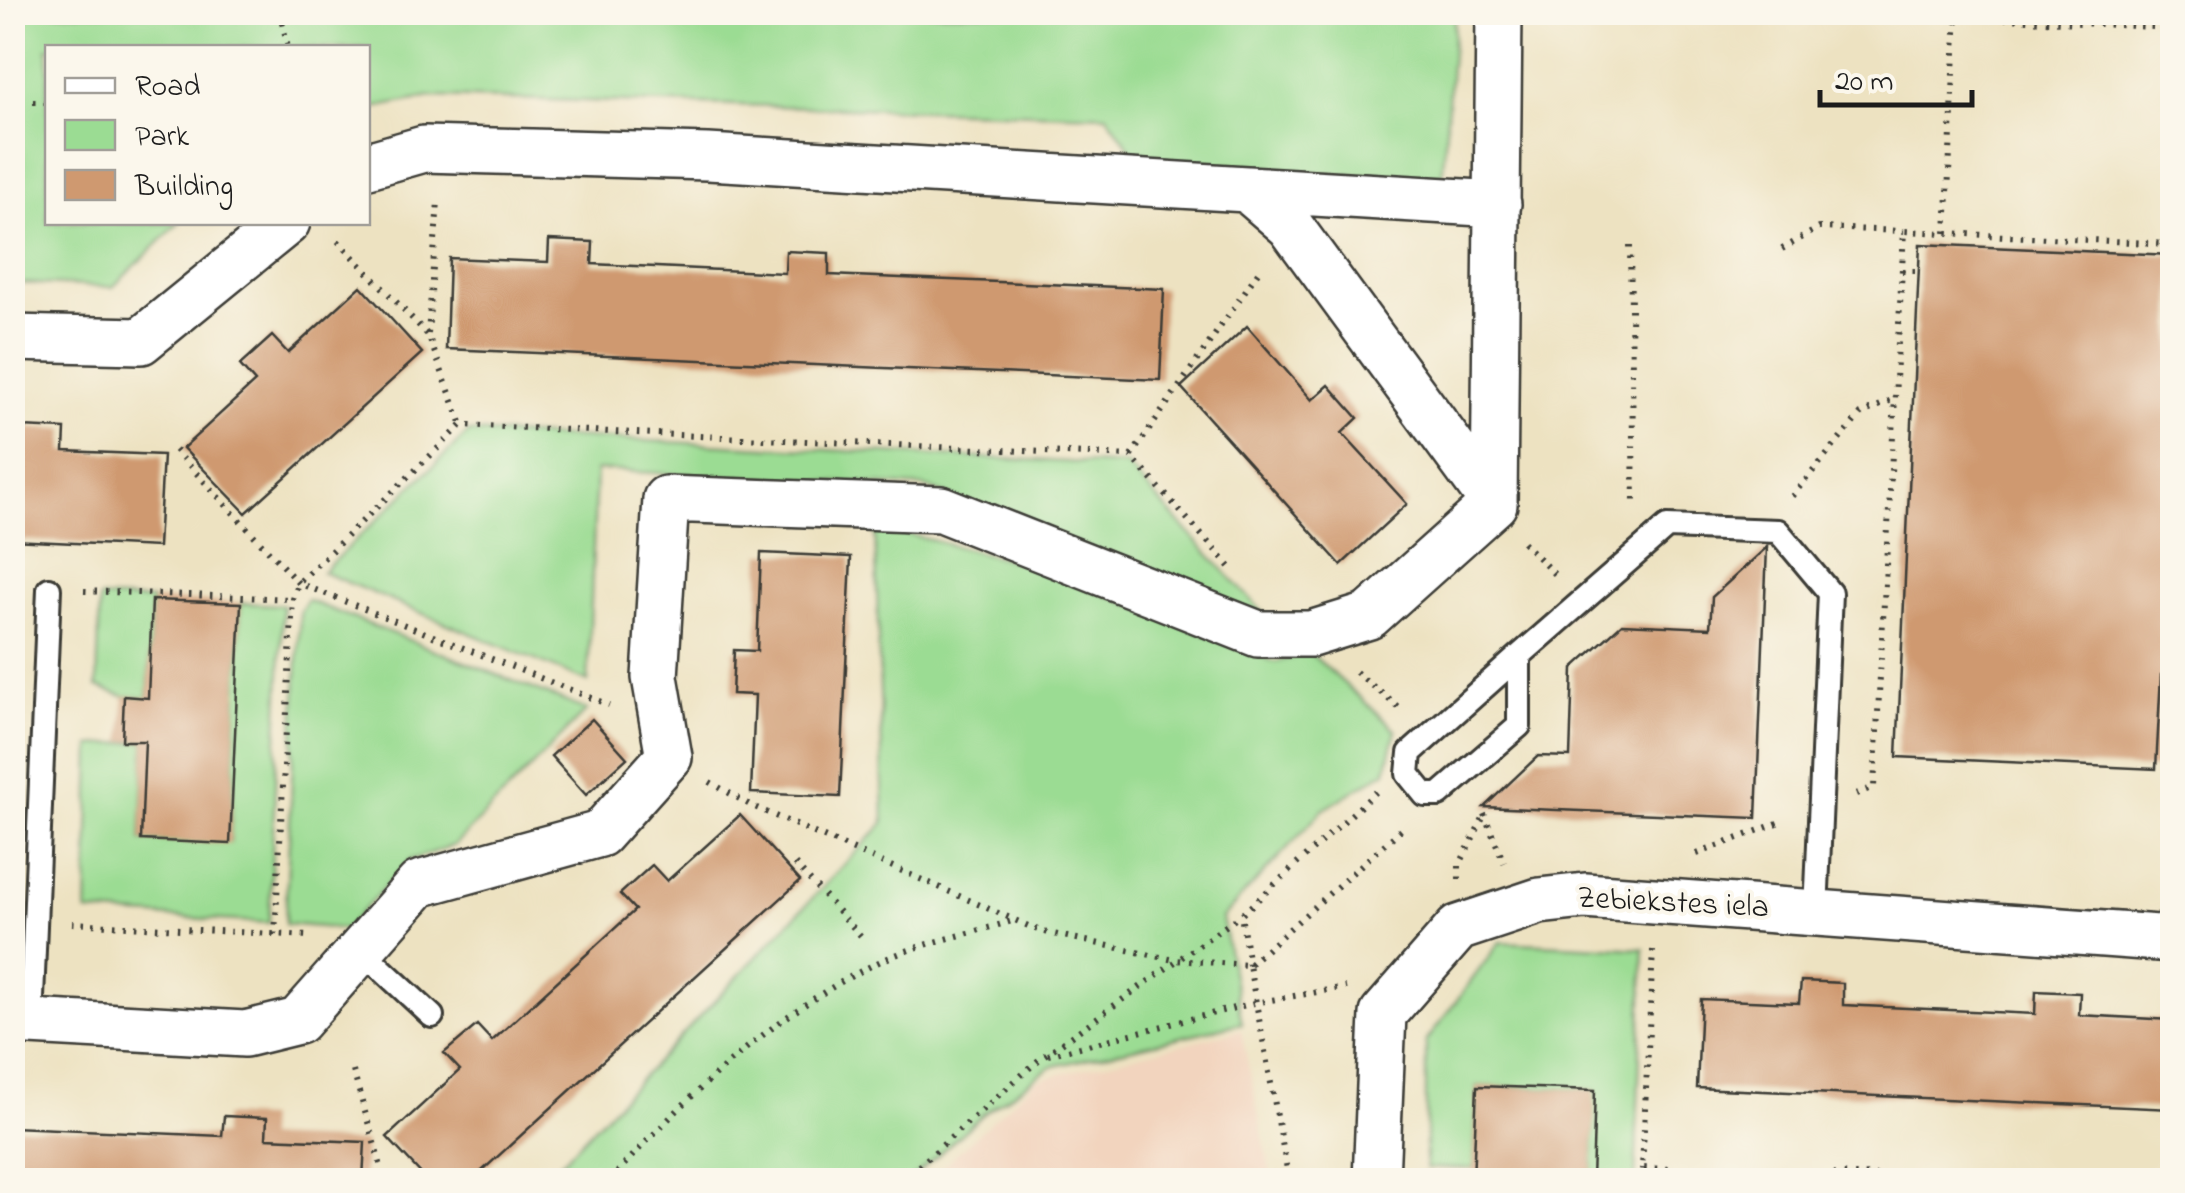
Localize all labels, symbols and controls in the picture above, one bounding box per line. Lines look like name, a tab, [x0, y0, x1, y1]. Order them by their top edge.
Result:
legend	[45, 45, 370, 225]
scale bar	[1820, 45, 1972, 107]
text: 20 m	[1835, 61, 1894, 105]
text: Road	[135, 66, 200, 110]
text: Park	[135, 116, 190, 160]
text: Building	[134, 166, 233, 210]
street label: Zebiekstes iela	[1576, 876, 1770, 932]

